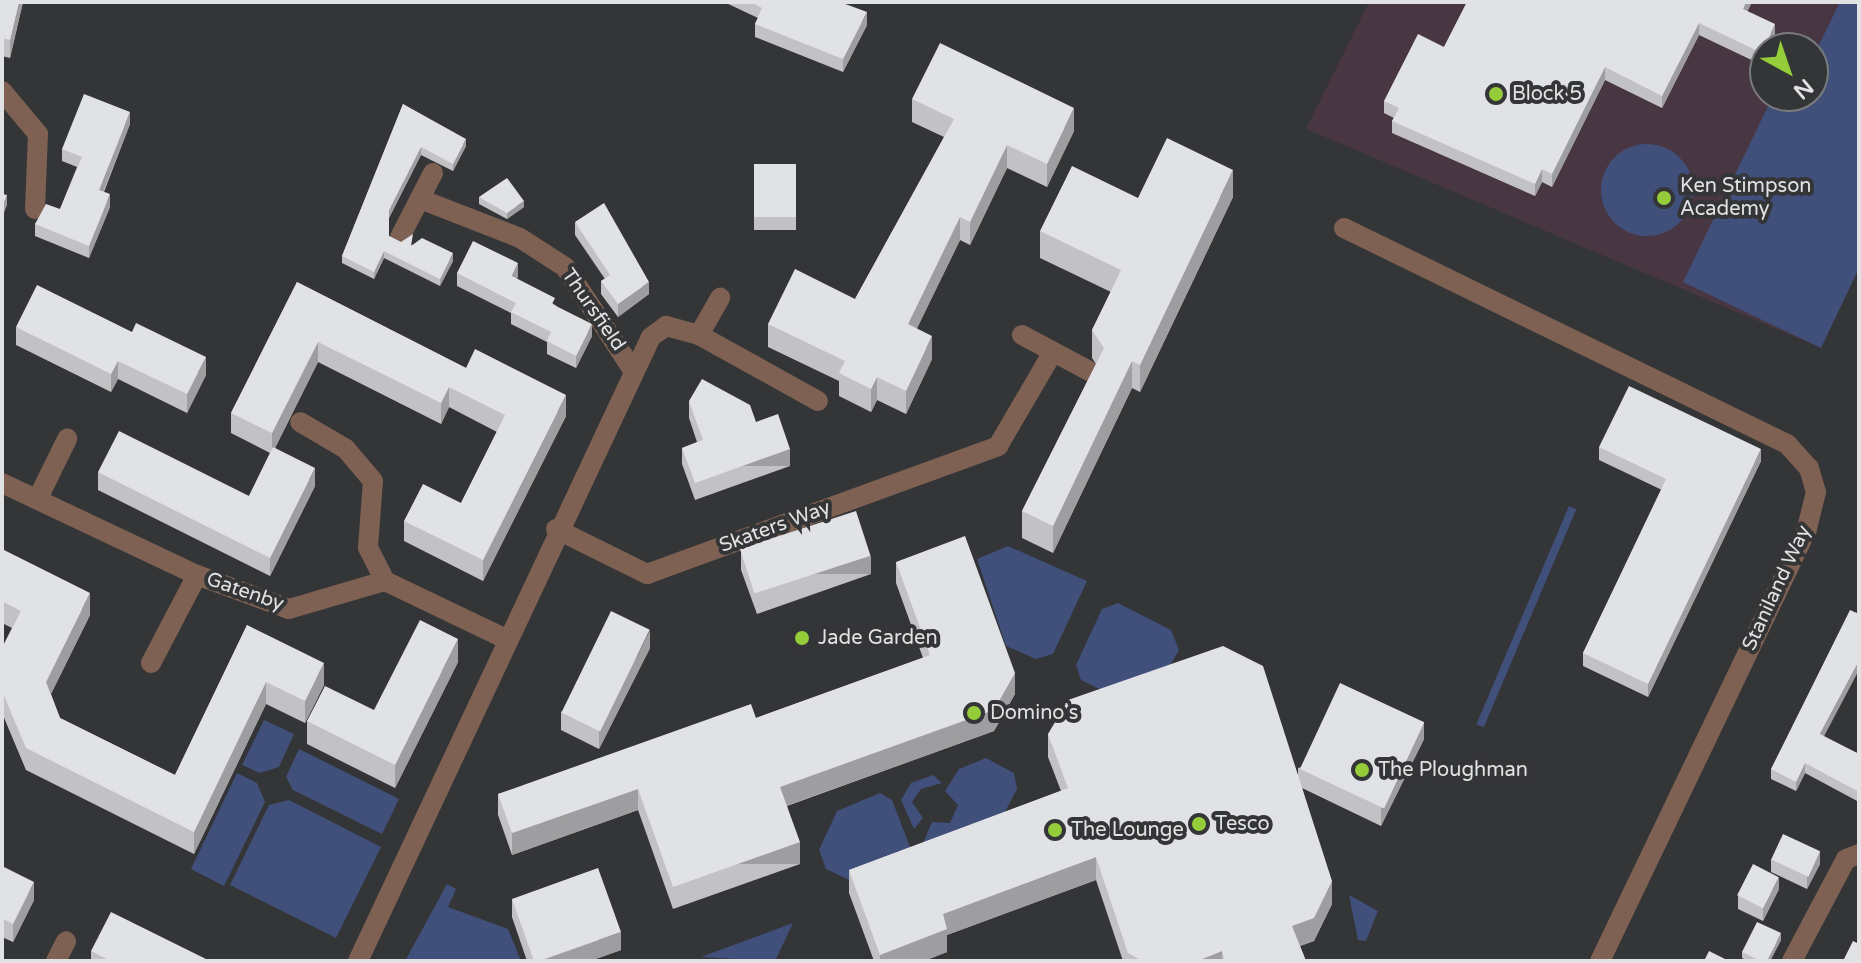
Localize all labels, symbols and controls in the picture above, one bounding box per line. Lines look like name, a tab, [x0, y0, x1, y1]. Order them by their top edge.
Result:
north arrow	[1749, 32, 1829, 112]
text: N	[1788, 73, 1818, 104]
place label: Block 5	[1512, 82, 1582, 106]
marker: Block 5	[1487, 85, 1505, 103]
place label: Ken Stimpson Academy	[1680, 174, 1812, 221]
marker: Ken Stimpson Academy	[1655, 189, 1673, 207]
street label: Thursfield	[556, 264, 630, 356]
street label: Skaters Way	[716, 496, 834, 558]
street label: Staniland Way	[1738, 522, 1816, 654]
street label: Gatenby	[203, 568, 287, 616]
place label: Jade Garden	[818, 626, 938, 650]
marker: Jade Garden	[793, 629, 811, 647]
place label: Domino's	[990, 701, 1078, 725]
marker: Domino's	[965, 704, 983, 722]
place label: The Ploughman	[1378, 758, 1528, 782]
marker: The Ploughman	[1353, 761, 1371, 779]
place label: Tesco	[1215, 812, 1270, 836]
marker: Tesco	[1190, 815, 1208, 833]
place label: The Lounge	[1071, 818, 1184, 842]
marker: The Lounge	[1046, 821, 1064, 839]

